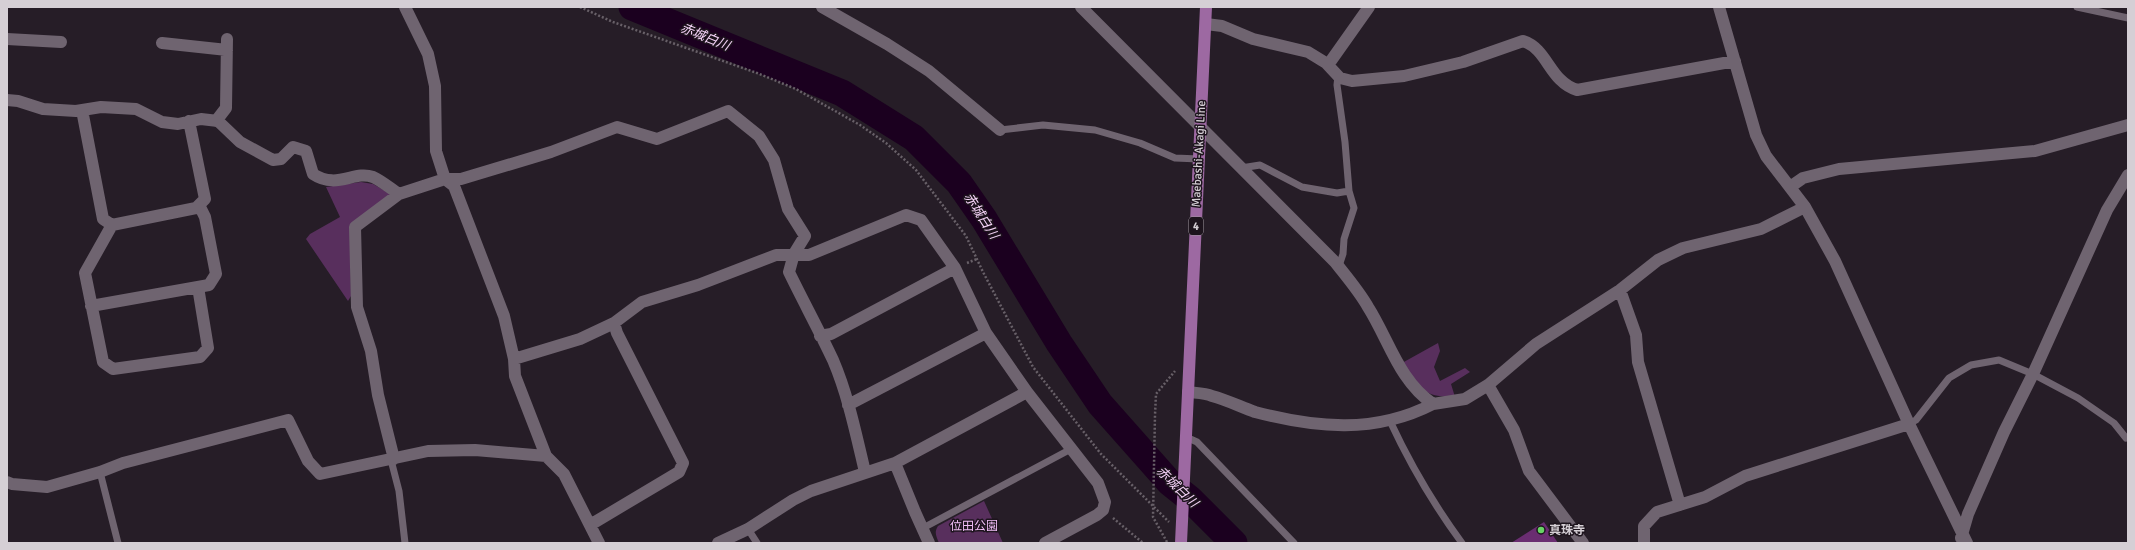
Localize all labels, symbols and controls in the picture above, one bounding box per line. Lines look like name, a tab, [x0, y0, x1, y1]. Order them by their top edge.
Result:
water label: 赤城白川	[678, 20, 734, 55]
street label: Maebashi-Akagi Line	[1189, 100, 1209, 208]
water label: 赤城白川	[960, 190, 1003, 244]
road number: 4	[1189, 217, 1203, 235]
water label: 赤城白川	[1153, 463, 1203, 512]
park label: 位田公園	[950, 519, 998, 534]
place label: 真珠寺	[1549, 523, 1585, 538]
marker: 真珠寺	[1536, 525, 1546, 535]

